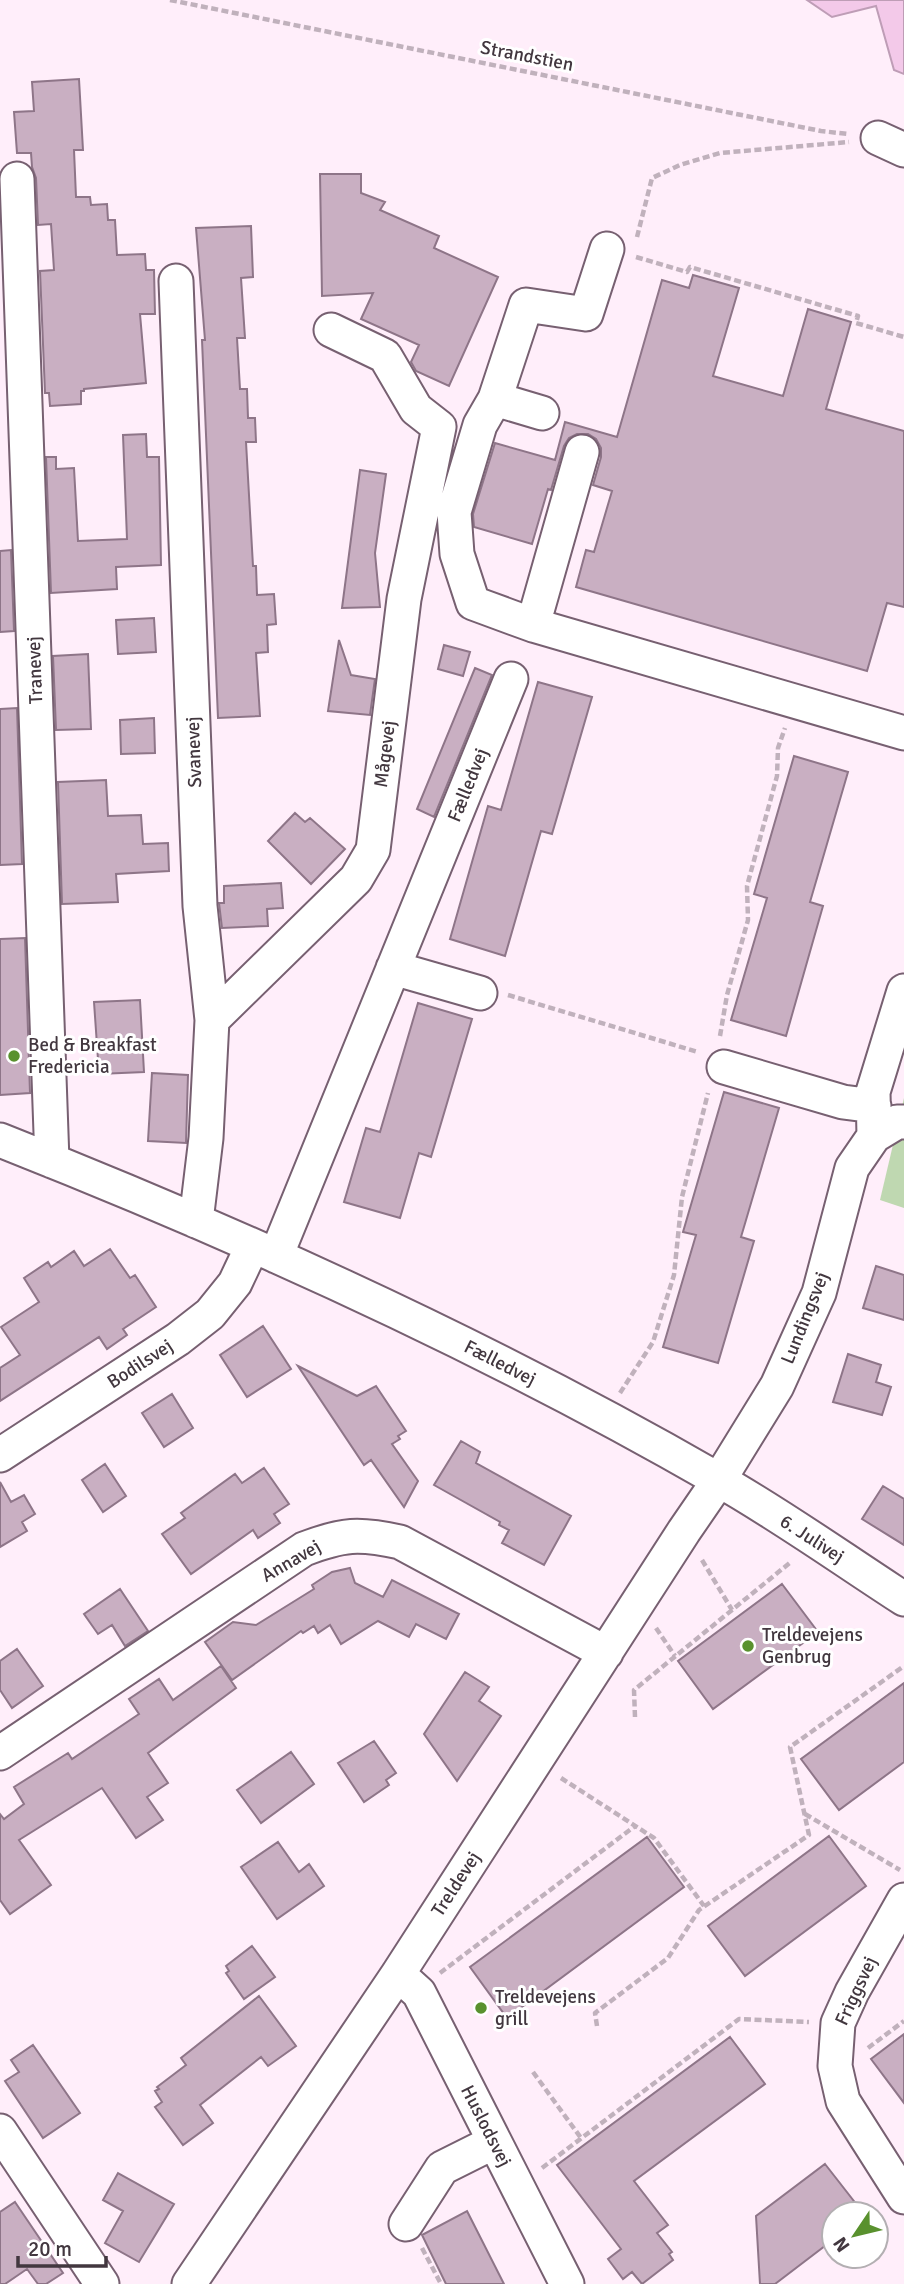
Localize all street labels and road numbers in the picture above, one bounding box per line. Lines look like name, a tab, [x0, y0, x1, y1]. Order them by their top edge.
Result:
street label: Strandstien	[478, 35, 576, 77]
street label: Tranevej	[22, 636, 48, 704]
street label: Svanevej	[181, 716, 207, 788]
street label: Mågevej	[369, 719, 401, 789]
street label: Fælledvej	[442, 745, 494, 825]
street label: Lundingsvej	[776, 1268, 834, 1368]
street label: Bodilsvej	[103, 1334, 177, 1394]
street label: Fælledvej	[460, 1335, 540, 1391]
street label: 6. Julivej	[775, 1509, 849, 1569]
street label: Annavej	[257, 1534, 325, 1588]
street label: Treldevej	[426, 1847, 486, 1921]
street label: Friggsvej	[830, 1953, 882, 2029]
street label: Huslodsvej	[455, 2081, 517, 2171]

